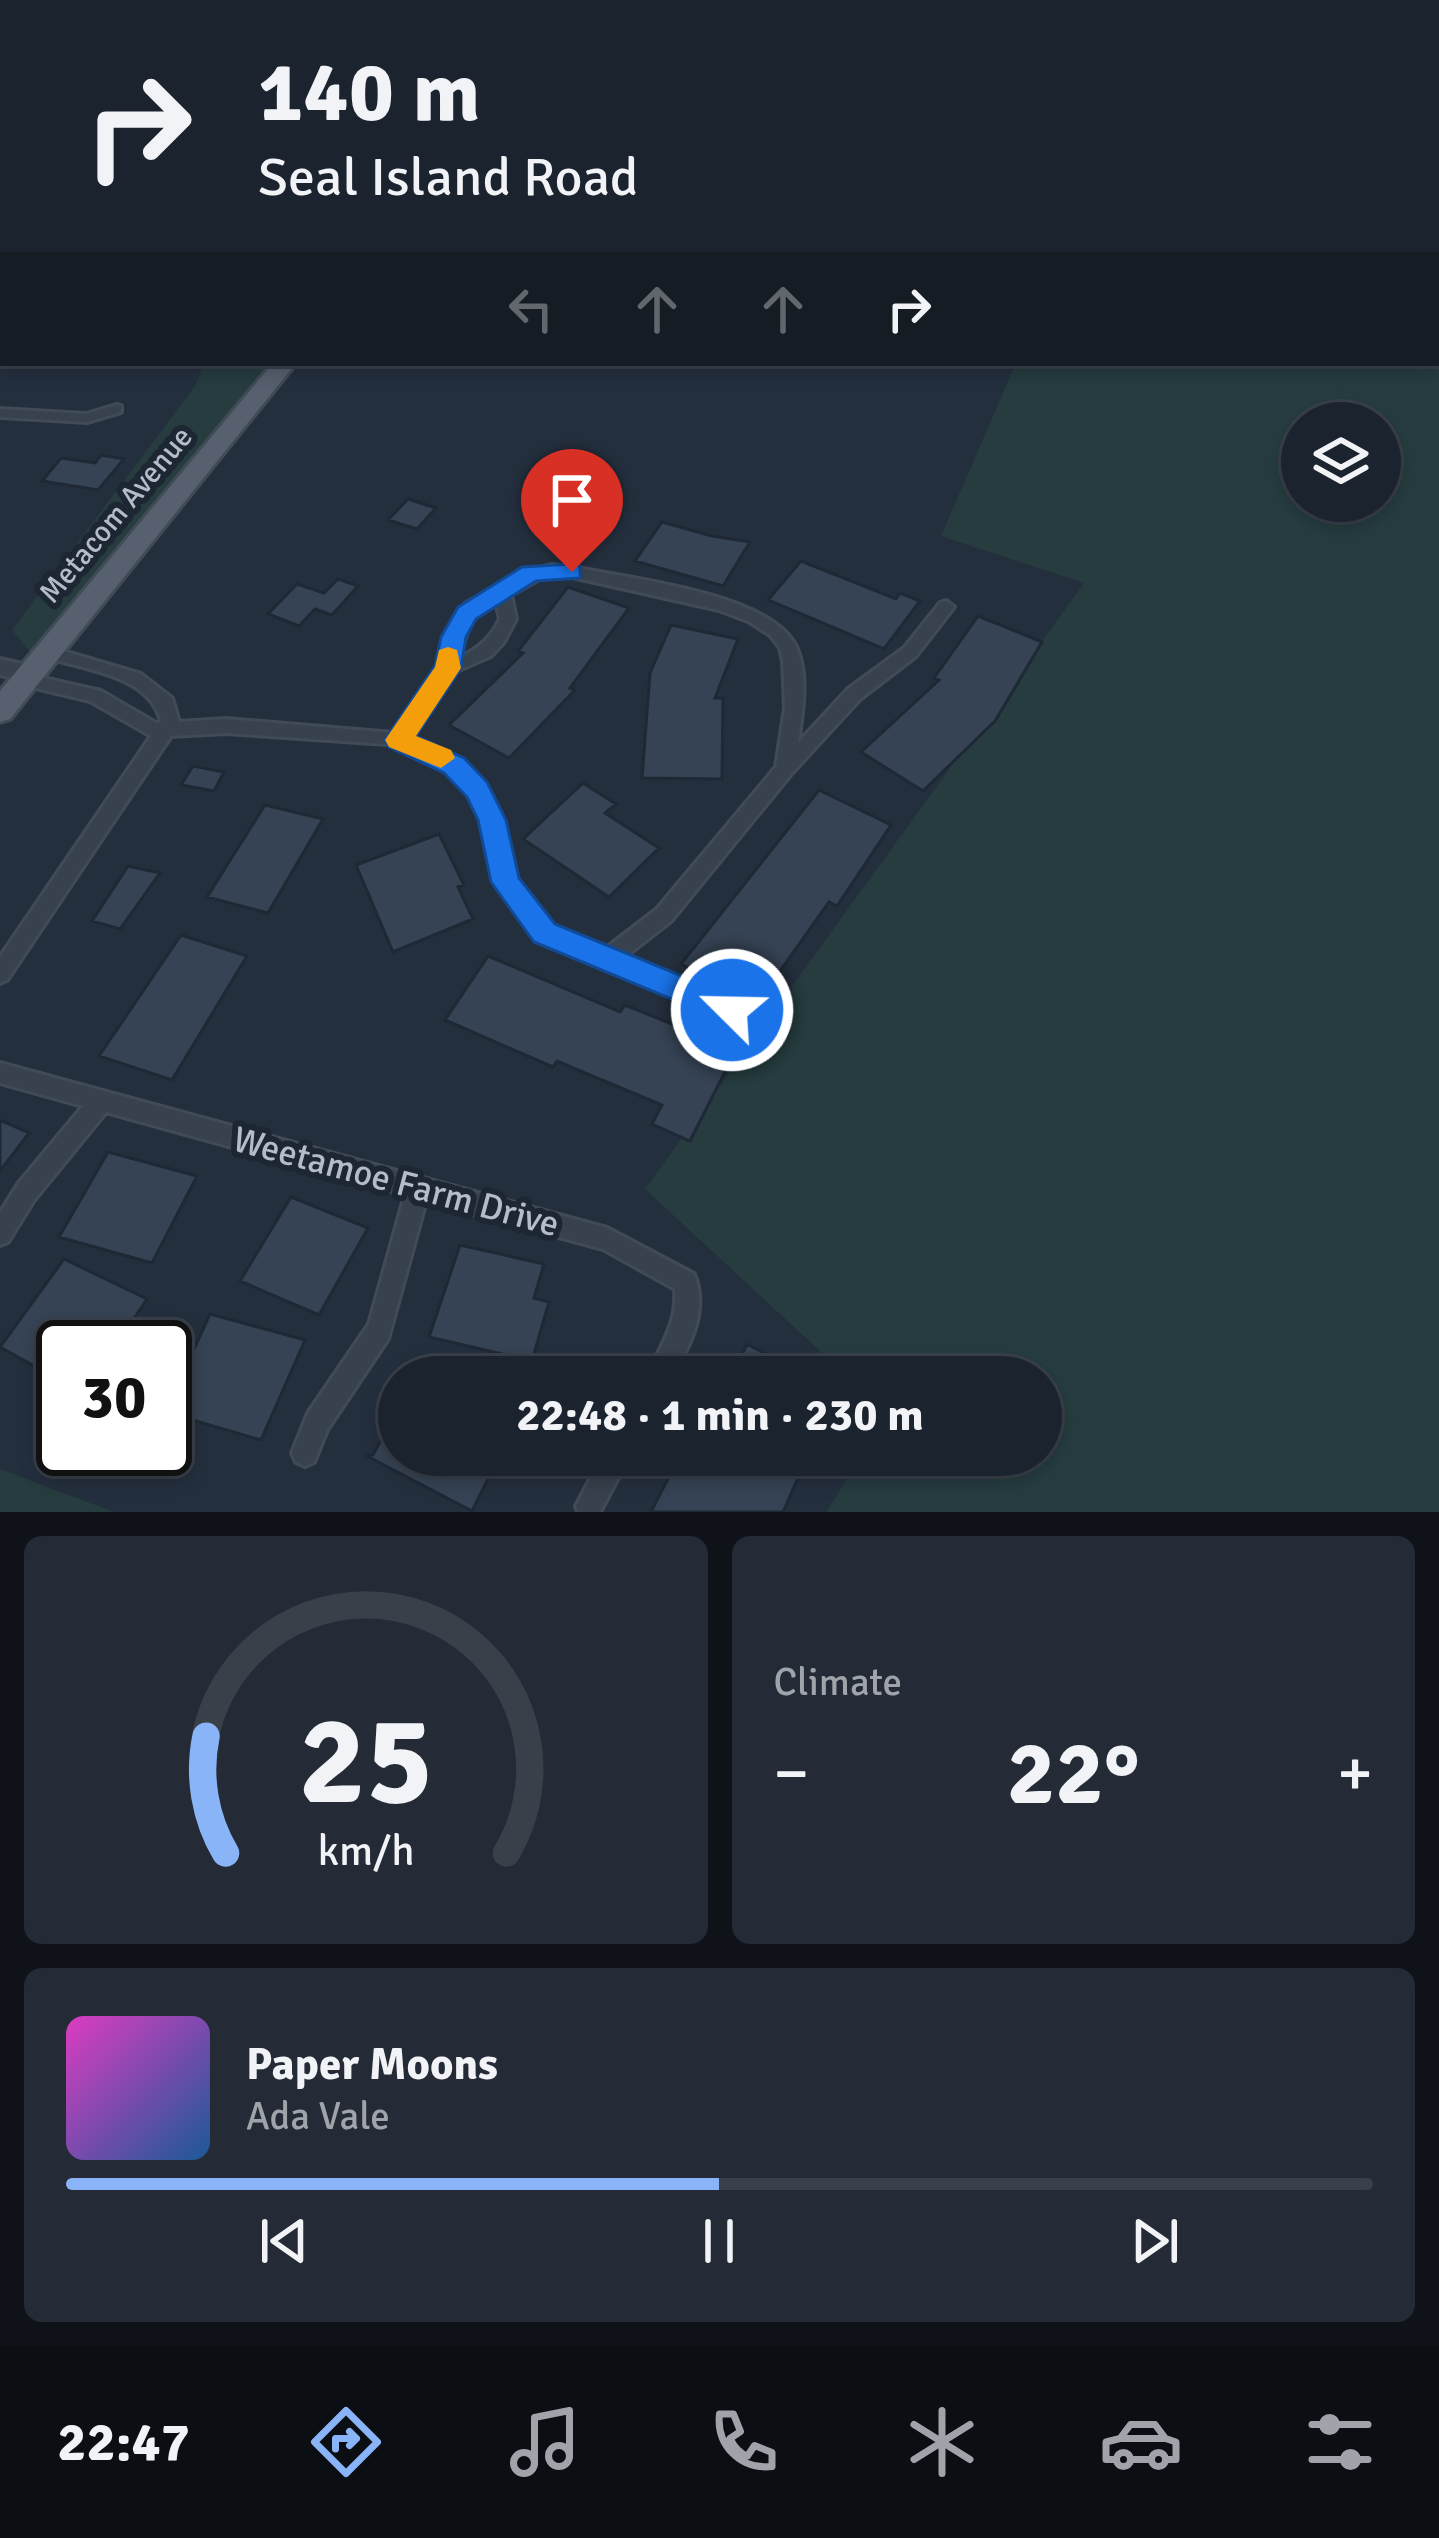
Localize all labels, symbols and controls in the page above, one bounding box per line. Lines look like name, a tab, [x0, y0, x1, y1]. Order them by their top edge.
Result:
text: 140 m	[258, 41, 480, 145]
icon: right	[60, 48, 216, 204]
text: Seal Island Road	[258, 144, 638, 211]
icon: left	[498, 276, 564, 342]
icon: ahead	[624, 276, 690, 342]
icon: ahead	[750, 276, 816, 342]
icon: right	[876, 276, 942, 342]
map controls	[1281, 402, 1401, 522]
button: layers	[1281, 402, 1401, 522]
street label: Metacom Avenue	[32, 419, 200, 611]
pin	[521, 449, 623, 572]
icon: arrive	[539, 467, 605, 533]
position arrow	[669, 947, 795, 1073]
street label: Weetamoe Farm Drive	[228, 1117, 564, 1247]
speed limit sign: 30	[36, 1320, 192, 1476]
text: 22:48 · 1 min · 230 m	[516, 1388, 924, 1443]
text: Climate	[774, 1658, 902, 1706]
text: 25	[298, 1685, 433, 1838]
text: 22°	[1007, 1718, 1140, 1829]
text: −	[774, 1733, 809, 1814]
text: +	[1337, 1733, 1373, 1814]
text: km/h	[317, 1825, 414, 1878]
text: Paper Moons	[246, 2037, 498, 2092]
text: Ada Vale	[246, 2092, 390, 2140]
icon: previous	[251, 2208, 317, 2274]
icon: pause	[686, 2208, 752, 2274]
icon: next	[1122, 2208, 1188, 2274]
icon: directions	[304, 2400, 388, 2484]
icon: music	[503, 2400, 587, 2484]
icon: phone	[702, 2400, 786, 2484]
icon: climate	[900, 2400, 984, 2484]
icon: car	[1099, 2400, 1183, 2484]
icon: filters	[1298, 2400, 1382, 2484]
text: 22:47	[57, 2409, 190, 2476]

